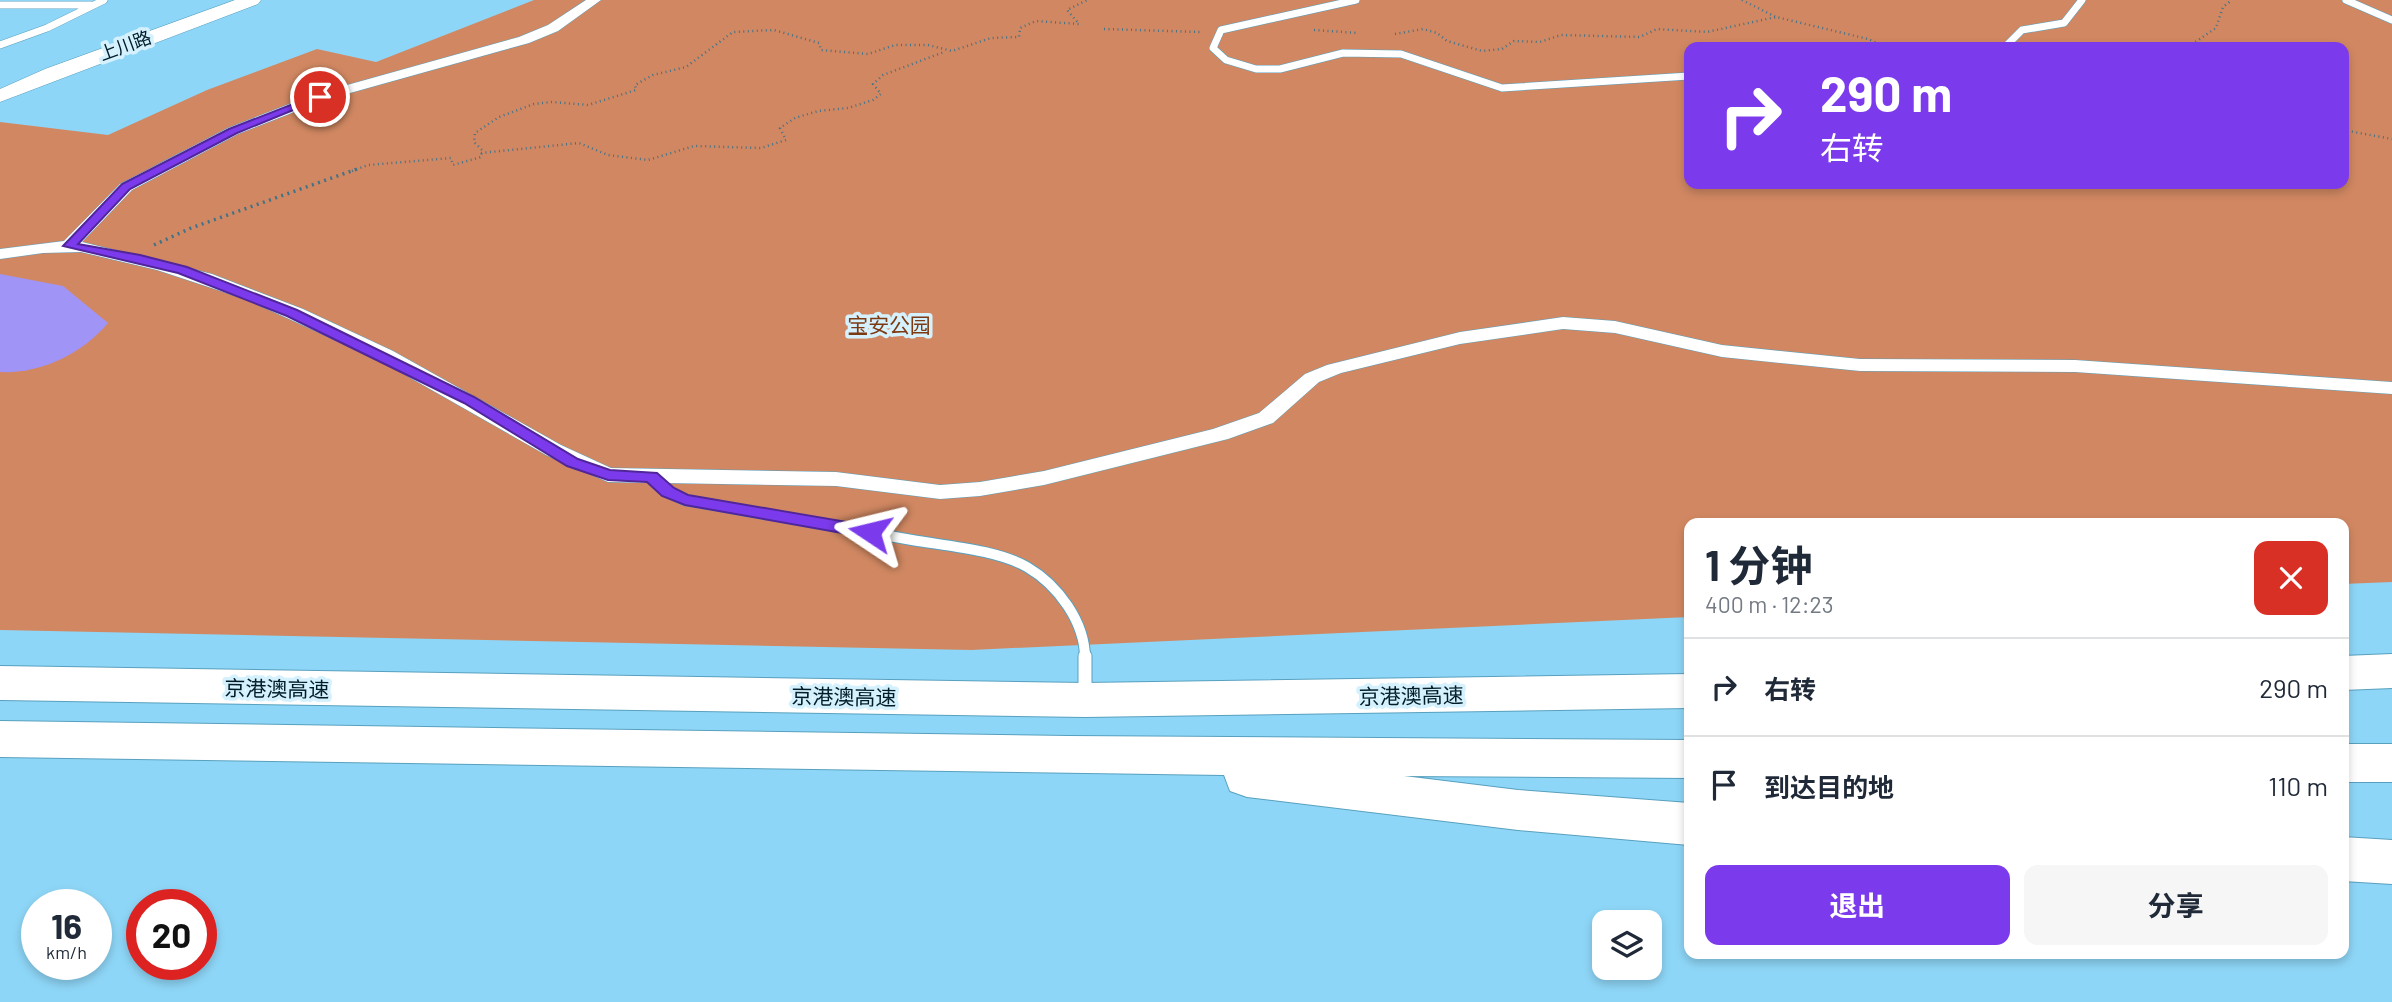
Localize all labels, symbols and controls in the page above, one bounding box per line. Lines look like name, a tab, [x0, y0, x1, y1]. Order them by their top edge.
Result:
street label: 上川路	[96, 25, 154, 65]
text: 290 m	[1820, 63, 1952, 122]
pin	[290, 67, 350, 127]
icon: right	[1705, 70, 1796, 161]
icon: arrive	[301, 78, 339, 116]
text: 右转	[1820, 128, 1884, 166]
park label: 宝安公园	[847, 312, 931, 337]
position arrow	[833, 495, 907, 569]
text: 1 分钟	[1705, 539, 1812, 589]
button: close	[2254, 541, 2328, 615]
text: 400 m · 12:23	[1705, 590, 1834, 618]
icon: right	[1705, 668, 1743, 706]
text: 290 m	[2259, 672, 2328, 703]
text: 右转	[1764, 673, 1816, 704]
street label: 京港澳高速	[224, 675, 330, 701]
street label: 京港澳高速	[1358, 682, 1464, 708]
street label: 京港澳高速	[791, 683, 897, 709]
icon: arrive	[1705, 766, 1743, 804]
text: 110 m	[2268, 770, 2328, 801]
text: 到达目的地	[1764, 771, 1894, 802]
button: 退出	[1705, 865, 2010, 945]
button: 分享	[2024, 865, 2328, 945]
speed limit sign: 20	[126, 889, 217, 980]
text: 16	[51, 904, 82, 946]
map controls	[1592, 910, 1662, 980]
button: layers	[1592, 910, 1662, 980]
text: km/h	[46, 941, 87, 963]

